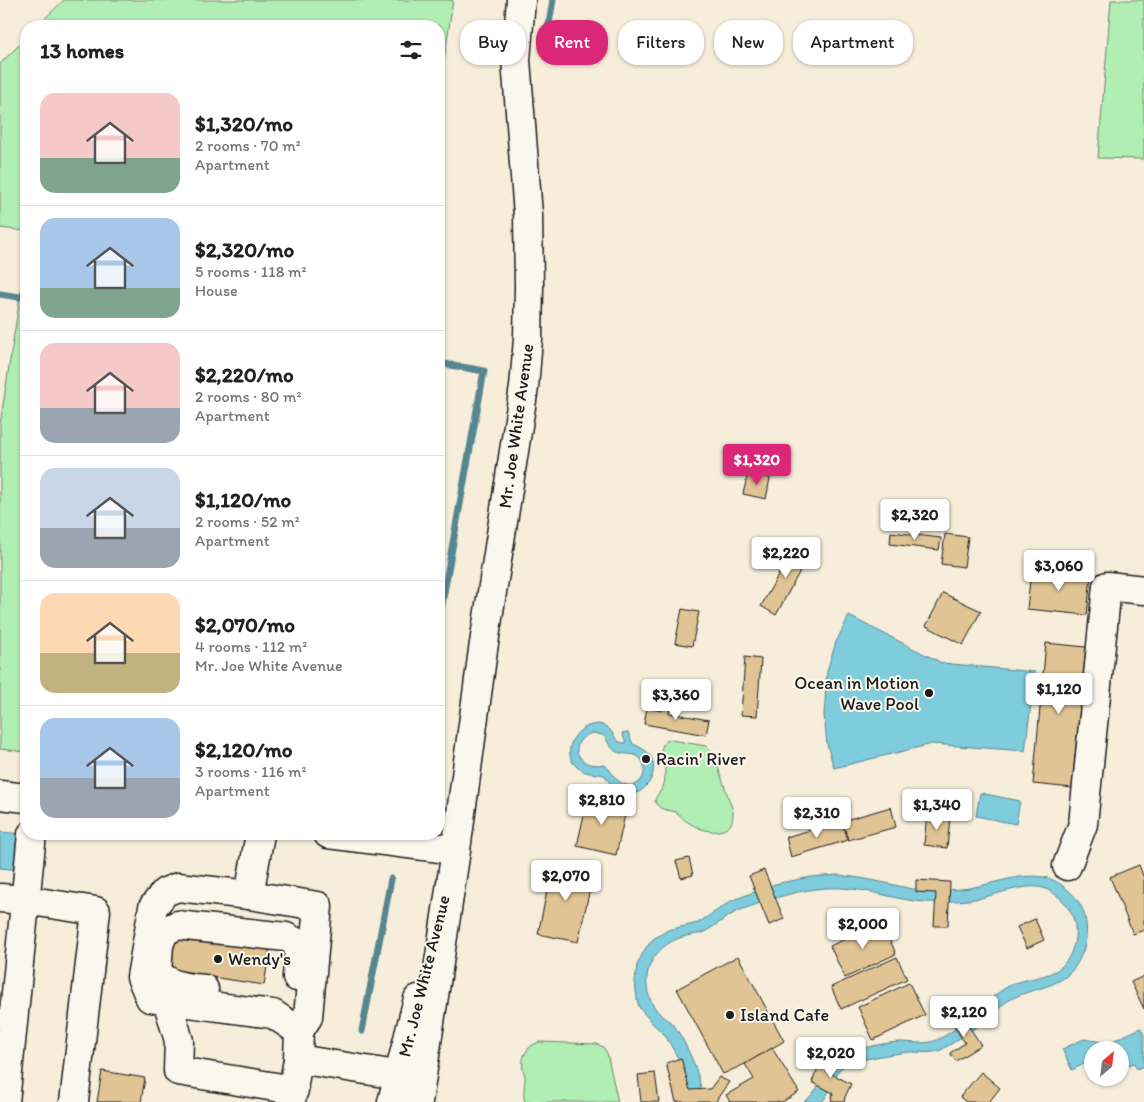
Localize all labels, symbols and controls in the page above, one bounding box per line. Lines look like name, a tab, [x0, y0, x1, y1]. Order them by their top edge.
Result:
chip: Buy	[460, 20, 526, 65]
chip: Rent	[536, 20, 608, 65]
chip: Filters	[618, 20, 704, 65]
chip: New	[714, 20, 783, 65]
chip: Apartment	[793, 20, 913, 65]
icon: filters	[397, 36, 425, 64]
text: 13 homes	[40, 38, 124, 63]
text: $1,320/mo	[195, 111, 293, 136]
icon: home	[80, 113, 140, 173]
text: 2 rooms · 70 m²	[195, 136, 301, 155]
text: Apartment	[195, 155, 270, 174]
text: $2,320/mo	[195, 237, 294, 262]
icon: home	[80, 238, 140, 298]
text: 5 rooms · 118 m²	[195, 262, 306, 281]
text: House	[195, 281, 238, 300]
street label: Mr. Joe White Avenue	[494, 342, 538, 510]
text: $2,220/mo	[195, 362, 294, 387]
icon: home	[80, 363, 140, 423]
text: 2 rooms · 80 m²	[195, 387, 301, 406]
text: Apartment	[195, 406, 270, 425]
pin: $1,320	[716, 444, 798, 486]
text: $1,320	[734, 450, 780, 469]
text: $1,120/mo	[195, 487, 291, 512]
icon: home	[80, 488, 140, 548]
pin: $2,320	[874, 498, 956, 541]
text: $2,320	[891, 505, 939, 524]
text: 2 rooms · 52 m²	[195, 512, 300, 531]
text: Apartment	[195, 531, 270, 550]
pin: $2,220	[745, 536, 827, 579]
text: $2,220	[762, 543, 810, 562]
pin: $3,060	[1018, 550, 1100, 592]
text: $3,060	[1035, 556, 1083, 575]
text: $2,070/mo	[195, 612, 295, 637]
icon: home	[80, 613, 140, 673]
text: 4 rooms · 112 m²	[195, 637, 307, 656]
text: Mr. Joe White Avenue	[195, 656, 343, 675]
place label: Ocean in Motion Wave Pool	[794, 672, 919, 715]
pin: $1,120	[1018, 672, 1100, 715]
pin: $3,360	[635, 678, 717, 721]
text: $1,120	[1036, 679, 1082, 698]
text: $3,360	[652, 685, 700, 704]
marker: Ocean in Motion Wave Pool	[923, 687, 935, 699]
text: $2,120/mo	[195, 737, 293, 762]
icon: home	[80, 738, 140, 798]
place label: Racin' River	[656, 748, 747, 770]
marker: Racin' River	[640, 753, 652, 765]
text: 3 rooms · 116 m²	[195, 762, 306, 781]
text: Apartment	[195, 781, 270, 800]
pin: $2,810	[561, 784, 643, 826]
pin: $1,340	[896, 788, 978, 831]
text: $2,810	[579, 790, 625, 809]
text: $1,340	[913, 795, 961, 814]
pin: $2,310	[776, 796, 858, 839]
text: $2,310	[794, 803, 840, 822]
pin: $2,070	[525, 860, 607, 902]
text: $2,070	[542, 866, 590, 885]
street label: Mr. Joe White Avenue	[393, 893, 455, 1059]
pin: $2,000	[822, 908, 904, 950]
text: $2,000	[838, 914, 888, 933]
place label: Wendy's	[228, 948, 291, 970]
marker: Wendy's	[212, 953, 224, 965]
pin: $2,120	[923, 996, 1005, 1038]
text: $2,120	[941, 1002, 987, 1021]
place label: Island Cafe	[740, 1004, 829, 1026]
marker: Island Cafe	[724, 1009, 736, 1021]
pin: $2,020	[790, 1036, 872, 1079]
north arrow	[1084, 1041, 1129, 1086]
map controls	[1084, 1041, 1129, 1086]
text: $2,020	[807, 1043, 855, 1062]

